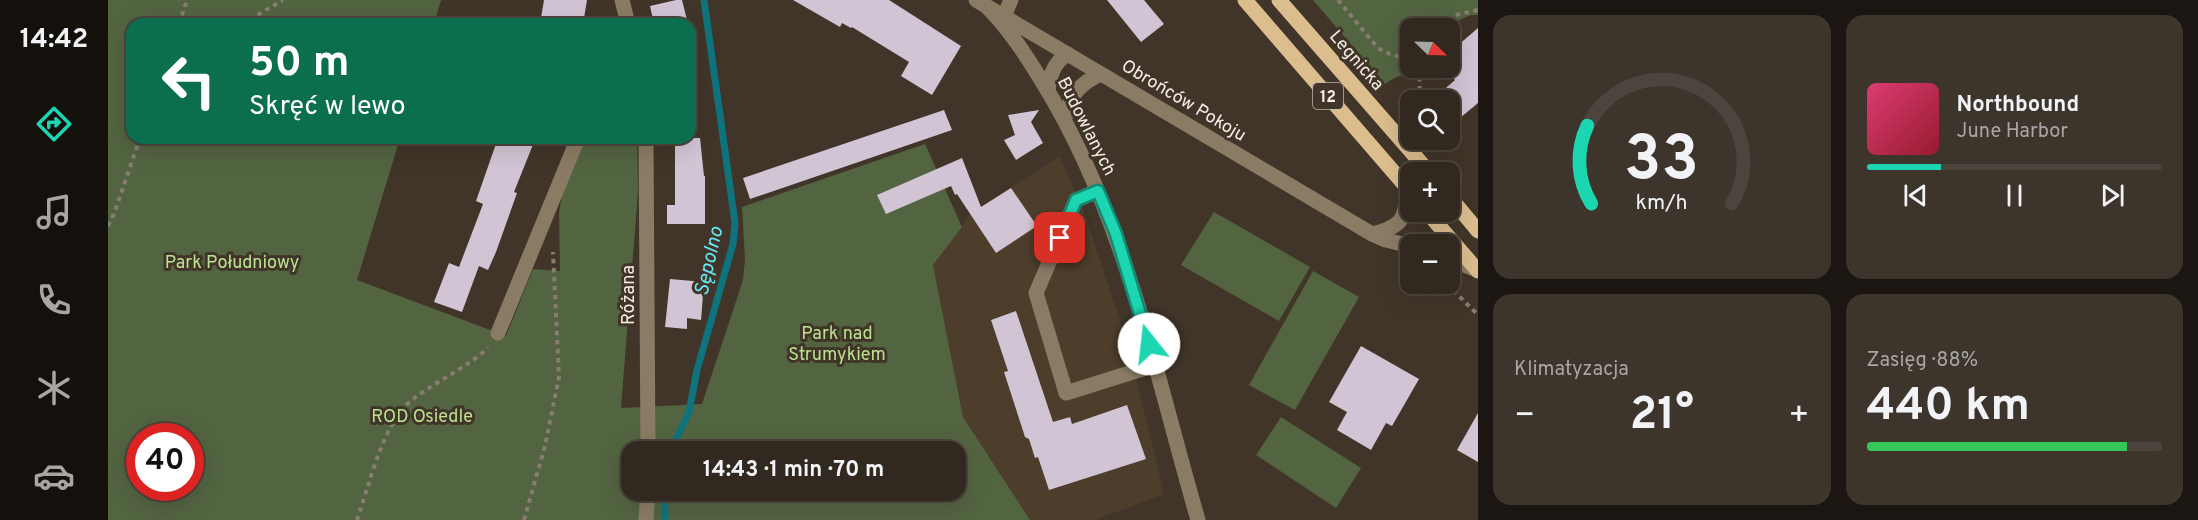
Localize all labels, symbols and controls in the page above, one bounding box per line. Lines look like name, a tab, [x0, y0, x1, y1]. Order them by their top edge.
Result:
north arrow	[1400, 18, 1460, 78]
map controls	[1400, 18, 1460, 294]
text: 14:42	[20, 23, 88, 57]
street label: Legnicka	[1323, 26, 1388, 96]
text: 50 m	[249, 38, 350, 91]
icon: left	[150, 42, 228, 120]
street label: Obrońców Pokoju	[1117, 55, 1250, 148]
street label: Budowlanych	[1051, 73, 1120, 180]
road number: 12	[1313, 83, 1343, 109]
text: Skręć w lewo	[249, 90, 405, 124]
button: search	[1400, 90, 1460, 150]
text: Northbound	[1957, 92, 2079, 119]
icon: directions	[33, 103, 75, 145]
text: June Harbor	[1957, 119, 2068, 145]
text: 33	[1624, 123, 1699, 202]
button: +	[1400, 162, 1460, 222]
icon: previous	[1899, 179, 1932, 212]
icon: pause	[1998, 179, 2031, 212]
icon: next	[2096, 179, 2129, 212]
icon: music	[33, 191, 75, 233]
text: km/h	[1636, 191, 1688, 218]
pin	[1034, 212, 1085, 263]
icon: arrive	[1043, 221, 1076, 254]
water label: Sępolno	[689, 224, 731, 298]
button: −	[1400, 234, 1460, 294]
park label: Park Południowy	[165, 252, 299, 275]
street label: Różana	[618, 265, 641, 325]
icon: phone	[33, 279, 75, 321]
position arrow	[1117, 312, 1181, 376]
park label: Park nad Strumykiem	[788, 323, 886, 367]
text: Zasięg · 88%	[1867, 348, 1978, 374]
text: Klimatyzacja	[1514, 357, 1629, 383]
icon: climate	[33, 367, 75, 409]
text: 440 km	[1867, 379, 2030, 436]
text: 21°	[1630, 388, 1694, 445]
text: −	[1514, 396, 1535, 438]
text: +	[1788, 396, 1810, 438]
park label: ROD Osiedle	[371, 406, 473, 429]
speed limit sign: 40	[126, 423, 204, 501]
icon: car	[33, 455, 75, 497]
text: 14:43 · 1 min · 70 m	[703, 457, 884, 484]

